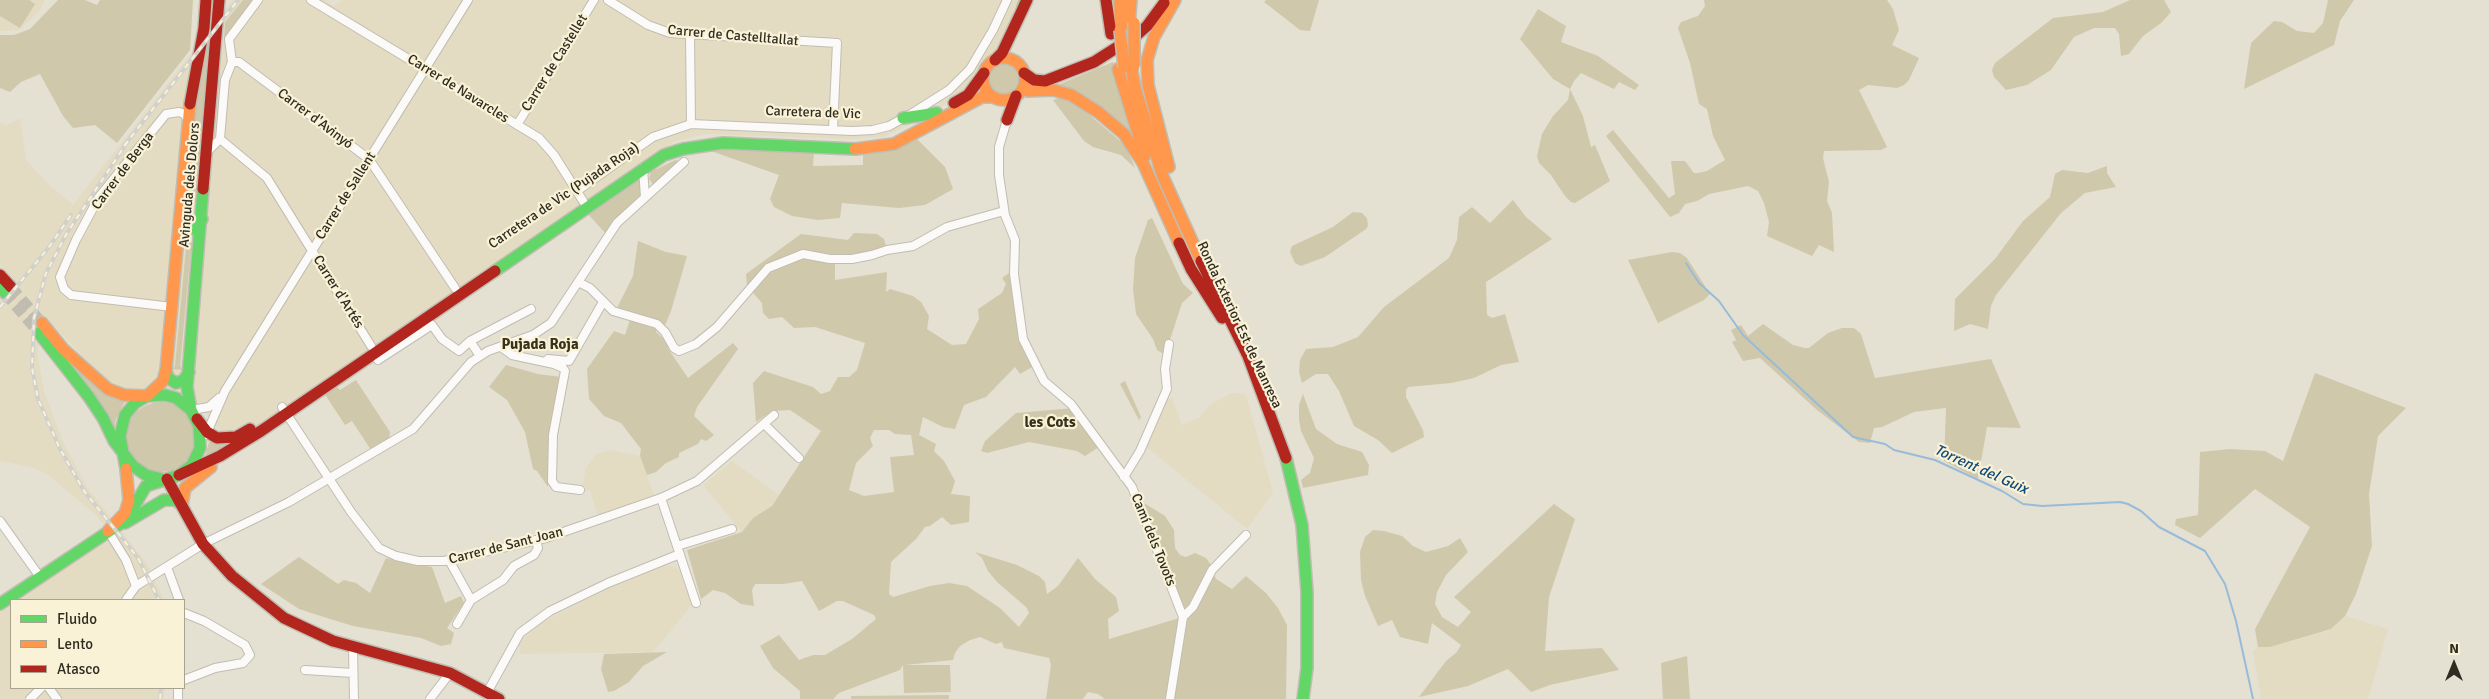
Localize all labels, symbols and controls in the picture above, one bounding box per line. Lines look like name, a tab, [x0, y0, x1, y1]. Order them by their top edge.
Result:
street label: Carrer de Castellet	[518, 11, 592, 115]
street label: Carrer de Castelltallat	[667, 22, 799, 50]
street label: Carrer de Navarcles	[404, 51, 512, 127]
street label: Carrer d'Avinyó	[274, 85, 356, 153]
street label: Carretera de Vic	[765, 103, 861, 123]
street label: Avinguda dels Dolors	[176, 122, 204, 248]
street label: Carrer de Berga	[88, 129, 158, 213]
street label: Carretera de Vic (Pujada Roja)	[485, 139, 643, 253]
street label: Carrer de Sallent	[312, 149, 380, 243]
street label: Ronda Exterior Est de Manresa	[1193, 239, 1285, 411]
street label: Carrer d'Artés	[309, 252, 367, 332]
district label: Pujada Roja	[501, 336, 579, 354]
district label: les Cots	[1024, 414, 1076, 432]
water label: Torrent del Guix	[1931, 441, 2031, 499]
street label: Camí dels Tovots	[1127, 491, 1179, 589]
street label: Carrer de Sant Joan	[447, 524, 565, 568]
legend	[10, 599, 185, 689]
text: Fluido	[57, 610, 97, 628]
text: Lento	[57, 635, 93, 653]
north arrow	[2429, 639, 2479, 689]
text: N	[2449, 640, 2459, 657]
text: Atasco	[57, 660, 100, 678]

